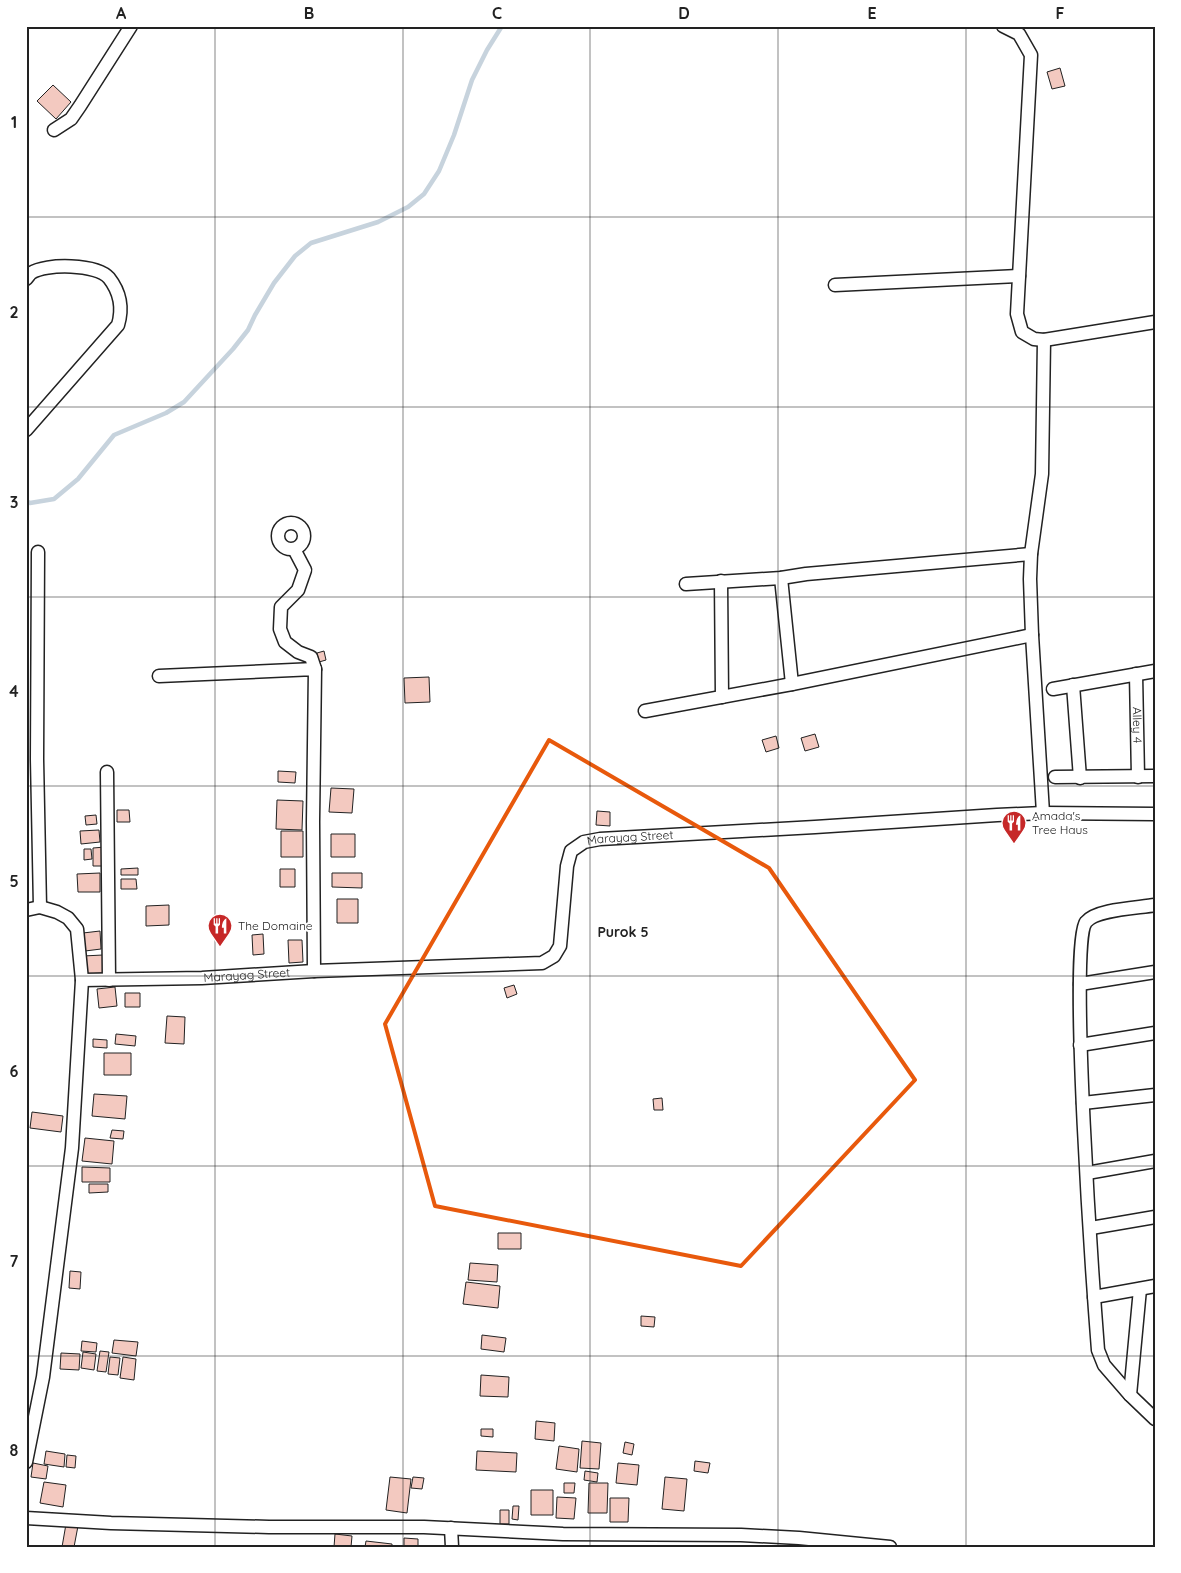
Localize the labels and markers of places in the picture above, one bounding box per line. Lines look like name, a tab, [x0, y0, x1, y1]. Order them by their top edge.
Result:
place label: Amada's Tree Haus	[1032, 808, 1088, 837]
restaurant icon: Amada's Tree Haus	[1001, 810, 1027, 844]
restaurant icon: The Domaine	[207, 913, 233, 947]
place label: The Domaine	[238, 918, 313, 933]

